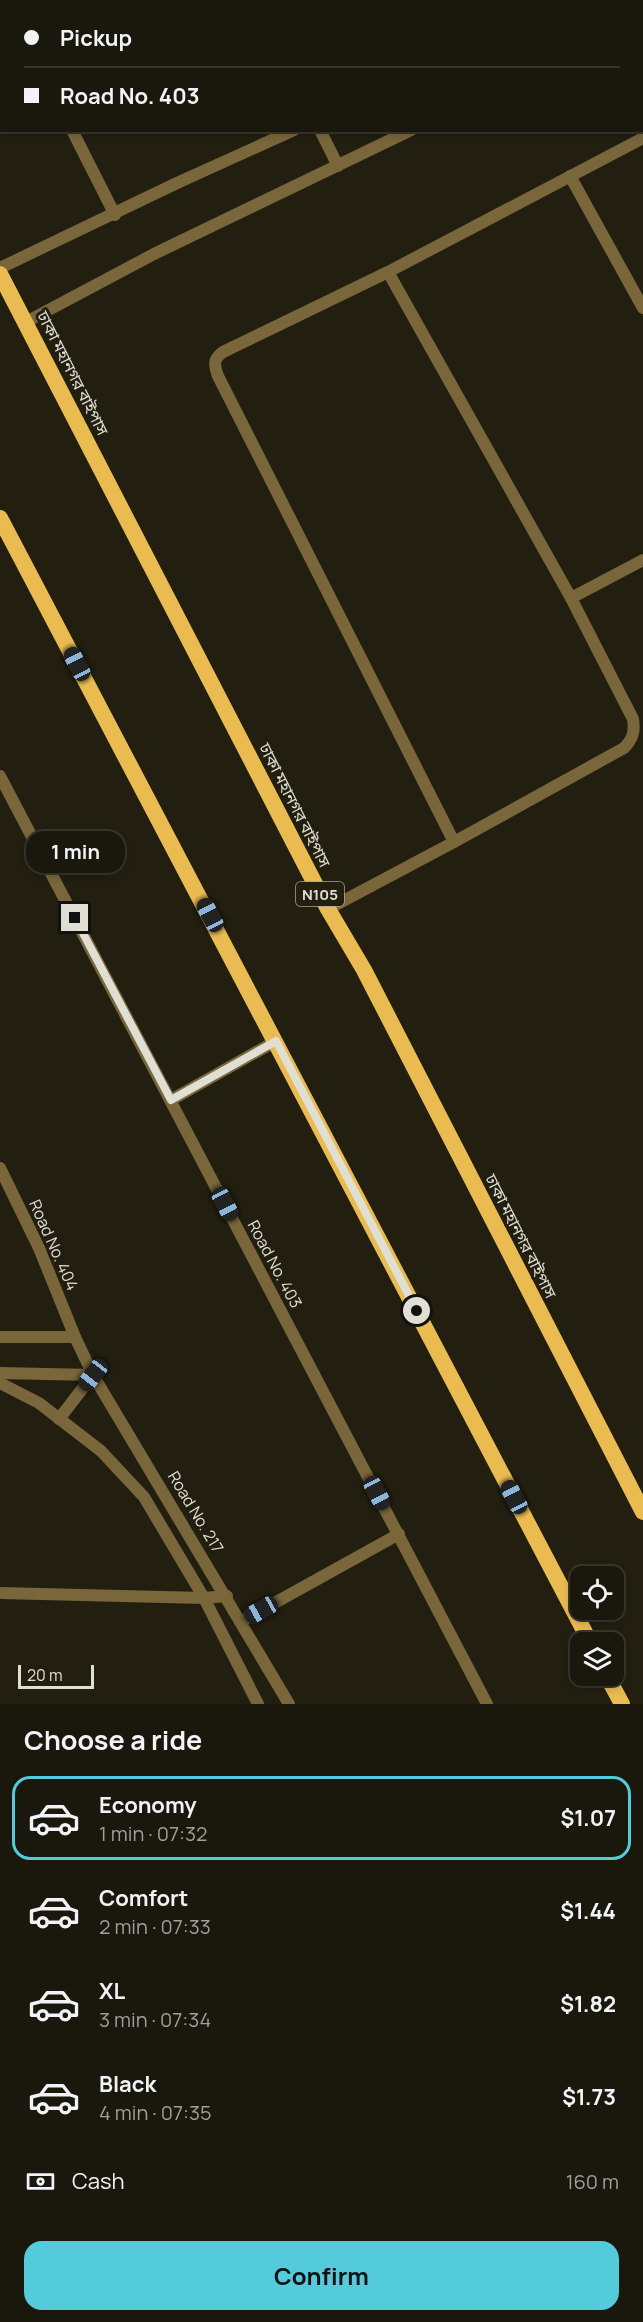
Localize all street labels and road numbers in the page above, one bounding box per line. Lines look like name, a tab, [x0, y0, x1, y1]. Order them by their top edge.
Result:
street label: ঢাকা মহানগর বাইপাস	[32, 306, 114, 440]
street label: ঢাকা মহানগর বাইপাস	[254, 738, 336, 872]
road number: N105	[296, 882, 344, 906]
street label: ঢাকা মহানগর বাইপাস	[480, 1169, 562, 1303]
street label: Road No. 404	[24, 1196, 84, 1294]
street label: Road No. 403	[243, 1216, 307, 1312]
street label: Road No. 217	[163, 1467, 229, 1557]

